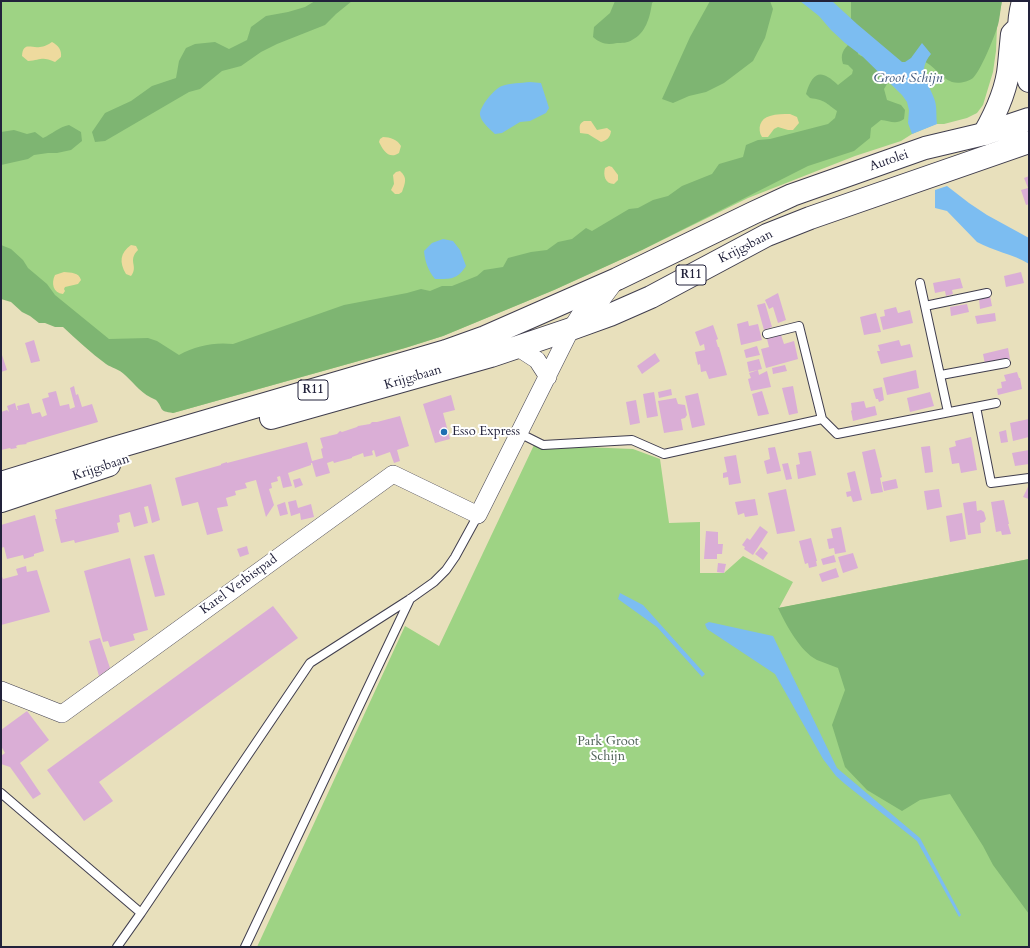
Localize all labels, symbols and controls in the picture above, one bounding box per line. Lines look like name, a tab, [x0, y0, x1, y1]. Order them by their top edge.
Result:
water label: Groot Schijn	[873, 71, 943, 87]
street label: Autolei	[867, 147, 911, 175]
street label: Krijgsbaan	[716, 227, 776, 267]
road number: R11	[676, 265, 706, 285]
street label: Krijgsbaan	[383, 362, 443, 394]
road number: R11	[298, 380, 328, 400]
place label: Esso Express	[452, 424, 520, 440]
marker: Esso Express	[439, 427, 449, 437]
street label: Krijgsbaan	[71, 451, 131, 485]
street label: Karel Verbistpad	[197, 552, 281, 618]
park label: Park Groot Schijn	[577, 734, 639, 765]

